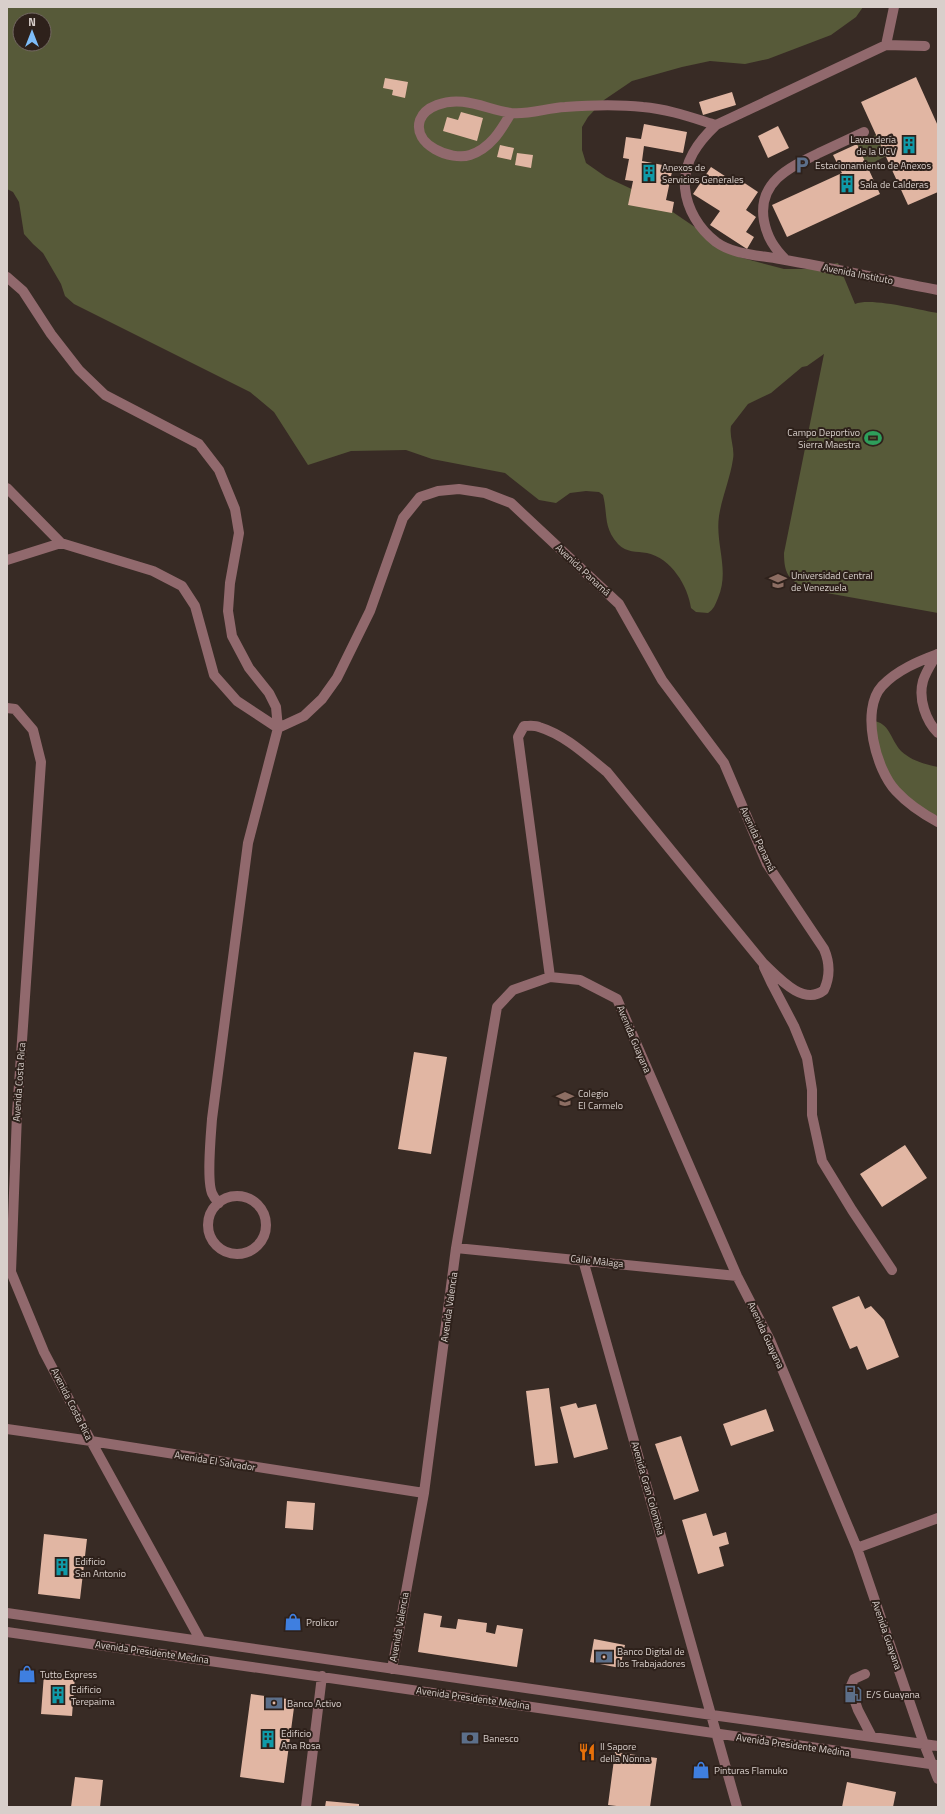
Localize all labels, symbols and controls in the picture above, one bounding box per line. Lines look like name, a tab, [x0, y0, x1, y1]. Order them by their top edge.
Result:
north arrow	[12, 12, 52, 52]
text: N	[28, 14, 36, 30]
place label: Lavandería de la UCV	[850, 132, 896, 159]
building icon: Lavandería de la UCV	[899, 135, 919, 155]
parking icon: Estacionamiento de Anexos	[792, 155, 812, 175]
place label: Estacionamiento de Anexos	[815, 158, 931, 173]
place label: Anexos de Servicios Generales	[662, 160, 744, 187]
building icon: Anexos de Servicios Generales	[639, 163, 659, 183]
building icon: Sala de Calderas	[837, 174, 857, 194]
place label: Sala de Calderas	[860, 177, 929, 192]
street label: Avenida Instituto	[822, 260, 894, 288]
place label: Campo Deportivo Sierra Maestra	[787, 425, 860, 452]
sports icon: Campo Deportivo Sierra Maestra	[863, 428, 883, 448]
street label: Avenida Panamá	[552, 541, 614, 599]
place label: Universidad Central de Venezuela	[791, 568, 873, 595]
school or university icon: Universidad Central de Venezuela	[768, 571, 788, 591]
street label: Avenida Panamá	[736, 804, 780, 874]
street label: Avenida Guayana	[613, 1003, 655, 1075]
street label: Avenida Costa Rica	[9, 1042, 29, 1122]
place label: Colegio El Carmelo	[578, 1086, 623, 1113]
school or university icon: Colegio El Carmelo	[555, 1089, 575, 1109]
street label: Calle Málaga	[570, 1251, 624, 1271]
street label: Avenida Valencia	[437, 1271, 461, 1343]
street label: Avenida Guayana	[744, 1299, 788, 1371]
street label: Avenida Costa Rica	[47, 1365, 97, 1443]
street label: Avenida Gran Colombia	[627, 1439, 669, 1537]
street label: Avenida El Salvador	[173, 1447, 257, 1475]
place label: Edificio San Antonio	[75, 1554, 126, 1581]
building icon: Edificio San Antonio	[52, 1557, 72, 1577]
street label: Avenida Valencia	[385, 1591, 413, 1663]
street label: Avenida Guayana	[868, 1598, 906, 1672]
shop icon: Prolicor	[283, 1612, 303, 1632]
place label: Prolicor	[306, 1615, 339, 1630]
street label: Avenida Presidente Medina	[94, 1637, 210, 1667]
place label: Banco Digital de los Trabajadores	[617, 1644, 686, 1671]
bank icon: Banco Digital de los Trabajadores	[594, 1647, 614, 1667]
shop icon: Tutto Express	[17, 1664, 37, 1684]
place label: Tutto Express	[40, 1667, 98, 1682]
place label: Edificio Terepaima	[71, 1682, 115, 1709]
street label: Avenida Presidente Medina	[415, 1683, 531, 1713]
fuel station icon: E/S Guayana	[843, 1684, 863, 1704]
building icon: Edificio Terepaima	[48, 1685, 68, 1705]
place label: E/S Guayana	[866, 1687, 920, 1702]
bank icon: Banco Activo	[264, 1693, 284, 1713]
place label: Banco Activo	[287, 1696, 341, 1711]
place label: Edificio Ana Rosa	[281, 1726, 321, 1753]
bank icon: Banesco	[460, 1728, 480, 1748]
building icon: Edificio Ana Rosa	[258, 1729, 278, 1749]
street label: Avenida Presidente Medina	[735, 1730, 851, 1760]
place label: Banesco	[483, 1731, 519, 1746]
place label: Il Sapore della Nonna	[600, 1739, 650, 1766]
restaurant icon: Il Sapore della Nonna	[577, 1742, 597, 1762]
shop icon: Pinturas Flamuko	[691, 1760, 711, 1780]
place label: Pinturas Flamuko	[714, 1763, 788, 1778]

